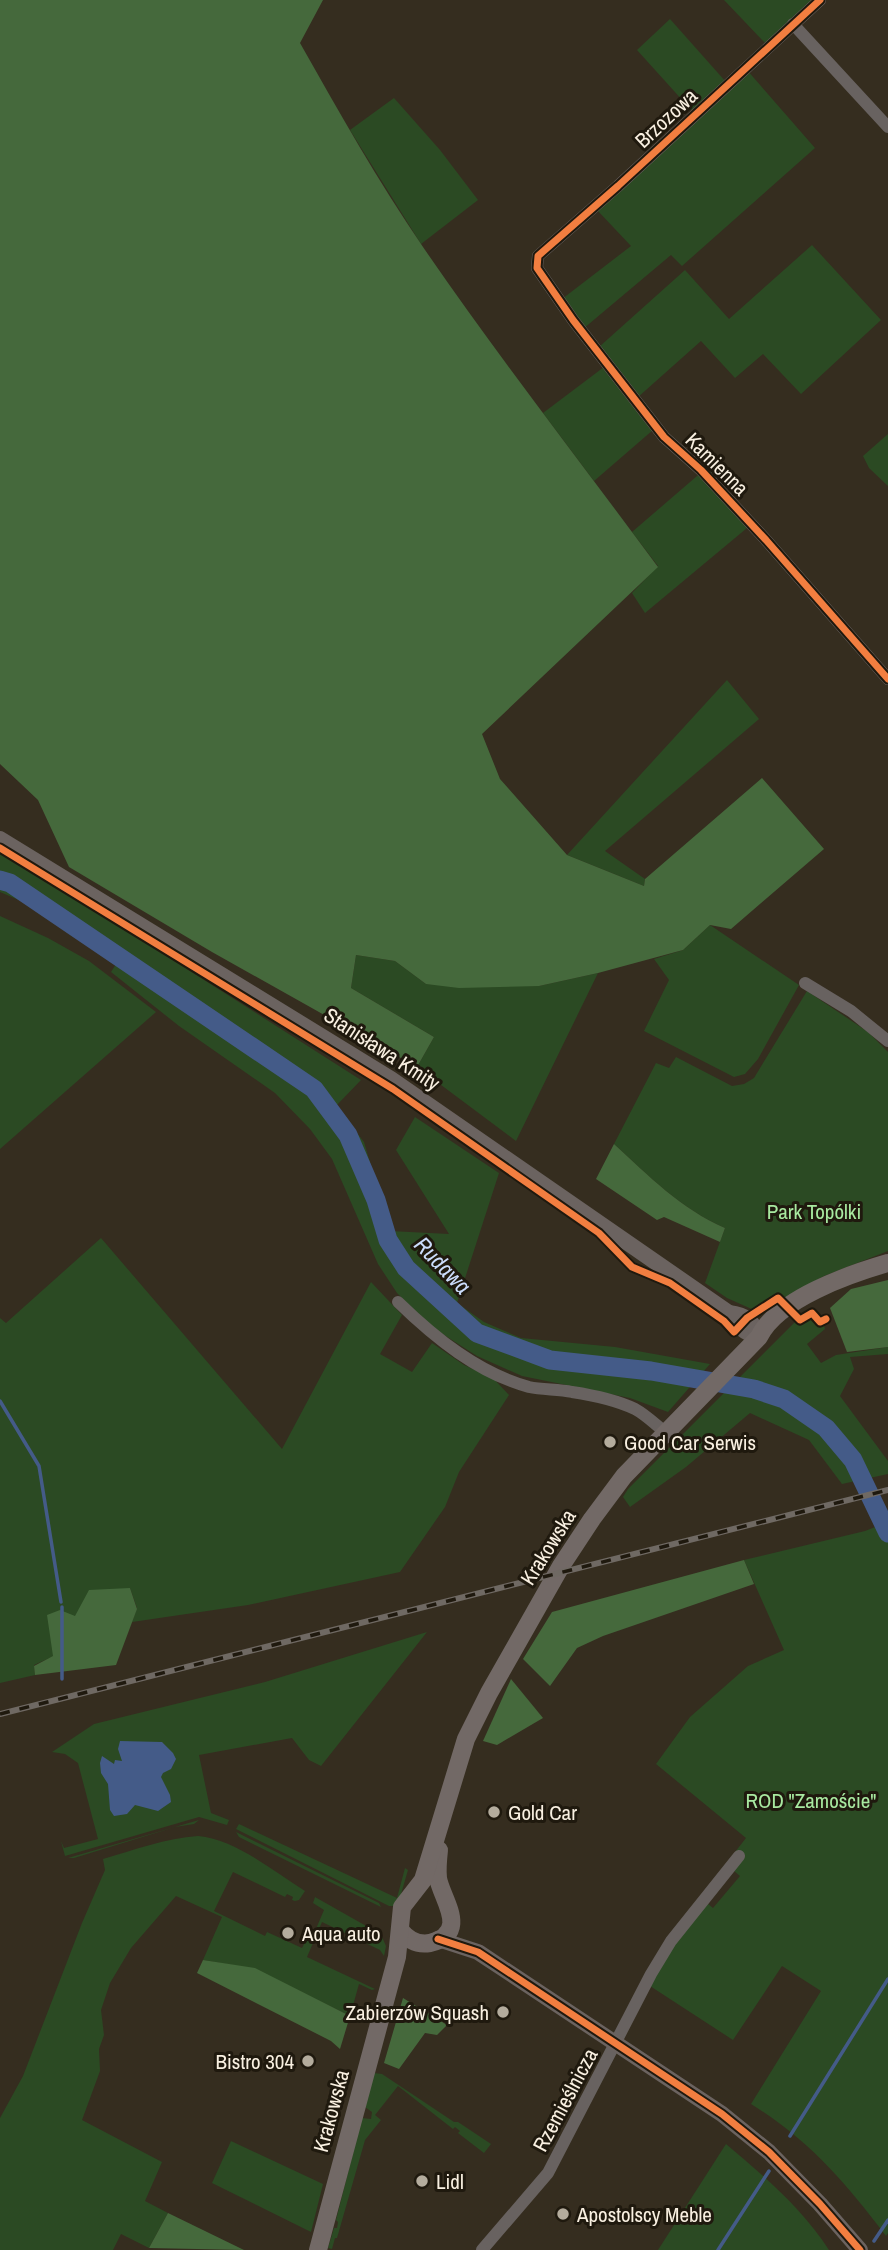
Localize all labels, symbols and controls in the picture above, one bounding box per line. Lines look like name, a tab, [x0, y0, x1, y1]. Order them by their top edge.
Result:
street label: Brzozowa	[628, 81, 704, 154]
street label: Kamienna	[679, 426, 755, 502]
street label: Stanisława Kmity	[318, 1001, 446, 1098]
park label: Park Topólki	[767, 1197, 861, 1226]
water label: Rudawa	[408, 1229, 478, 1301]
place label: Good Car Serwis	[624, 1428, 756, 1457]
marker: Good Car Serwis	[602, 1434, 618, 1450]
street label: Krakowska	[513, 1503, 583, 1590]
park label: ROD "Zamoście"	[746, 1786, 876, 1815]
place label: Gold Car	[508, 1798, 577, 1827]
marker: Gold Car	[486, 1804, 502, 1820]
place label: Aqua auto	[301, 1919, 381, 1948]
marker: Aqua auto	[280, 1925, 296, 1941]
place label: Zabierzów Squash	[345, 1998, 489, 2027]
marker: Zabierzów Squash	[495, 2004, 511, 2020]
street label: Rzemieślnicza	[526, 2043, 605, 2157]
place label: Bistro 304	[216, 2047, 294, 2076]
marker: Bistro 304	[300, 2053, 316, 2069]
street label: Krakowska	[306, 2066, 356, 2155]
place label: Lidl	[436, 2167, 464, 2196]
marker: Lidl	[414, 2173, 430, 2189]
place label: Apostolscy Meble	[576, 2200, 712, 2229]
marker: Apostolscy Meble	[555, 2206, 571, 2222]

